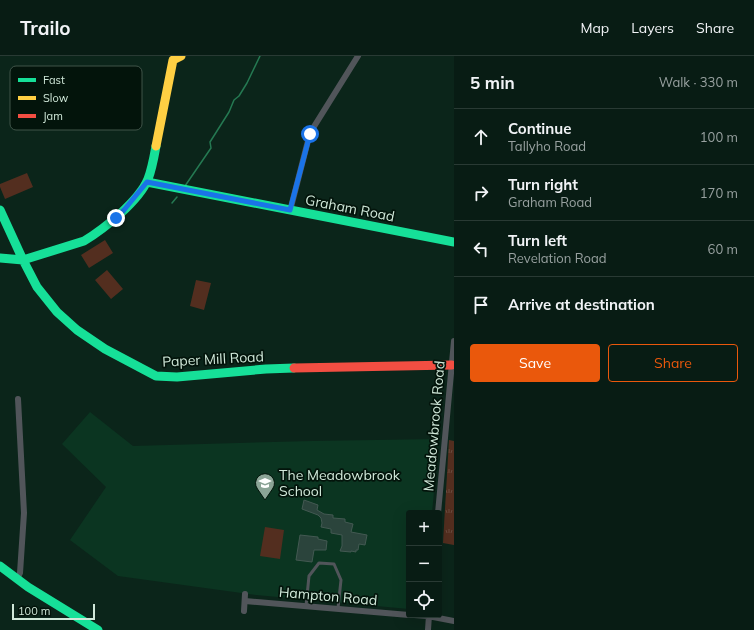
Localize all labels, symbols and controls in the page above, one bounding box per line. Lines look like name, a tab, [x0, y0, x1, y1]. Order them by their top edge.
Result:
text: Trailo	[20, 16, 71, 40]
text: Map	[580, 19, 609, 37]
text: Layers	[631, 19, 674, 37]
text: Share	[696, 19, 734, 37]
legend	[10, 66, 142, 130]
text: 5 min	[470, 72, 515, 93]
text: Fast	[43, 73, 65, 87]
text: Walk · 330 m	[659, 74, 738, 90]
text: Slow	[43, 91, 69, 105]
text: Jam	[43, 109, 63, 123]
text: Continue	[508, 119, 571, 138]
route start	[301, 125, 319, 143]
icon: ahead	[470, 126, 492, 148]
text: 100 m	[700, 129, 738, 145]
text: Tallyho Road	[508, 138, 586, 154]
text: Turn right	[508, 175, 578, 194]
icon: right	[470, 182, 492, 204]
text: 170 m	[700, 185, 738, 201]
street label: Graham Road	[304, 191, 396, 225]
text: Graham Road	[508, 194, 592, 210]
route end	[107, 209, 125, 227]
text: Turn left	[508, 231, 567, 250]
icon: left	[470, 238, 492, 260]
text: 60 m	[708, 241, 738, 257]
text: Revelation Road	[508, 250, 607, 266]
icon: arrive	[470, 294, 492, 316]
text: Arrive at destination	[508, 295, 655, 314]
button: Save	[470, 344, 600, 382]
button: Share	[608, 344, 738, 382]
street label: Paper Mill Road	[162, 347, 264, 371]
street label: Meadowbrook Road	[419, 360, 449, 492]
place label: The Meadowbrook School	[279, 466, 401, 500]
school or university icon: The Meadowbrook School	[254, 472, 276, 500]
map controls	[406, 510, 442, 618]
button: +	[406, 510, 442, 546]
button: −	[406, 546, 442, 582]
button: locate	[406, 582, 442, 618]
street label: Hampton Road	[278, 583, 378, 609]
scale bar	[12, 602, 95, 621]
text: 100 m	[18, 604, 50, 618]

